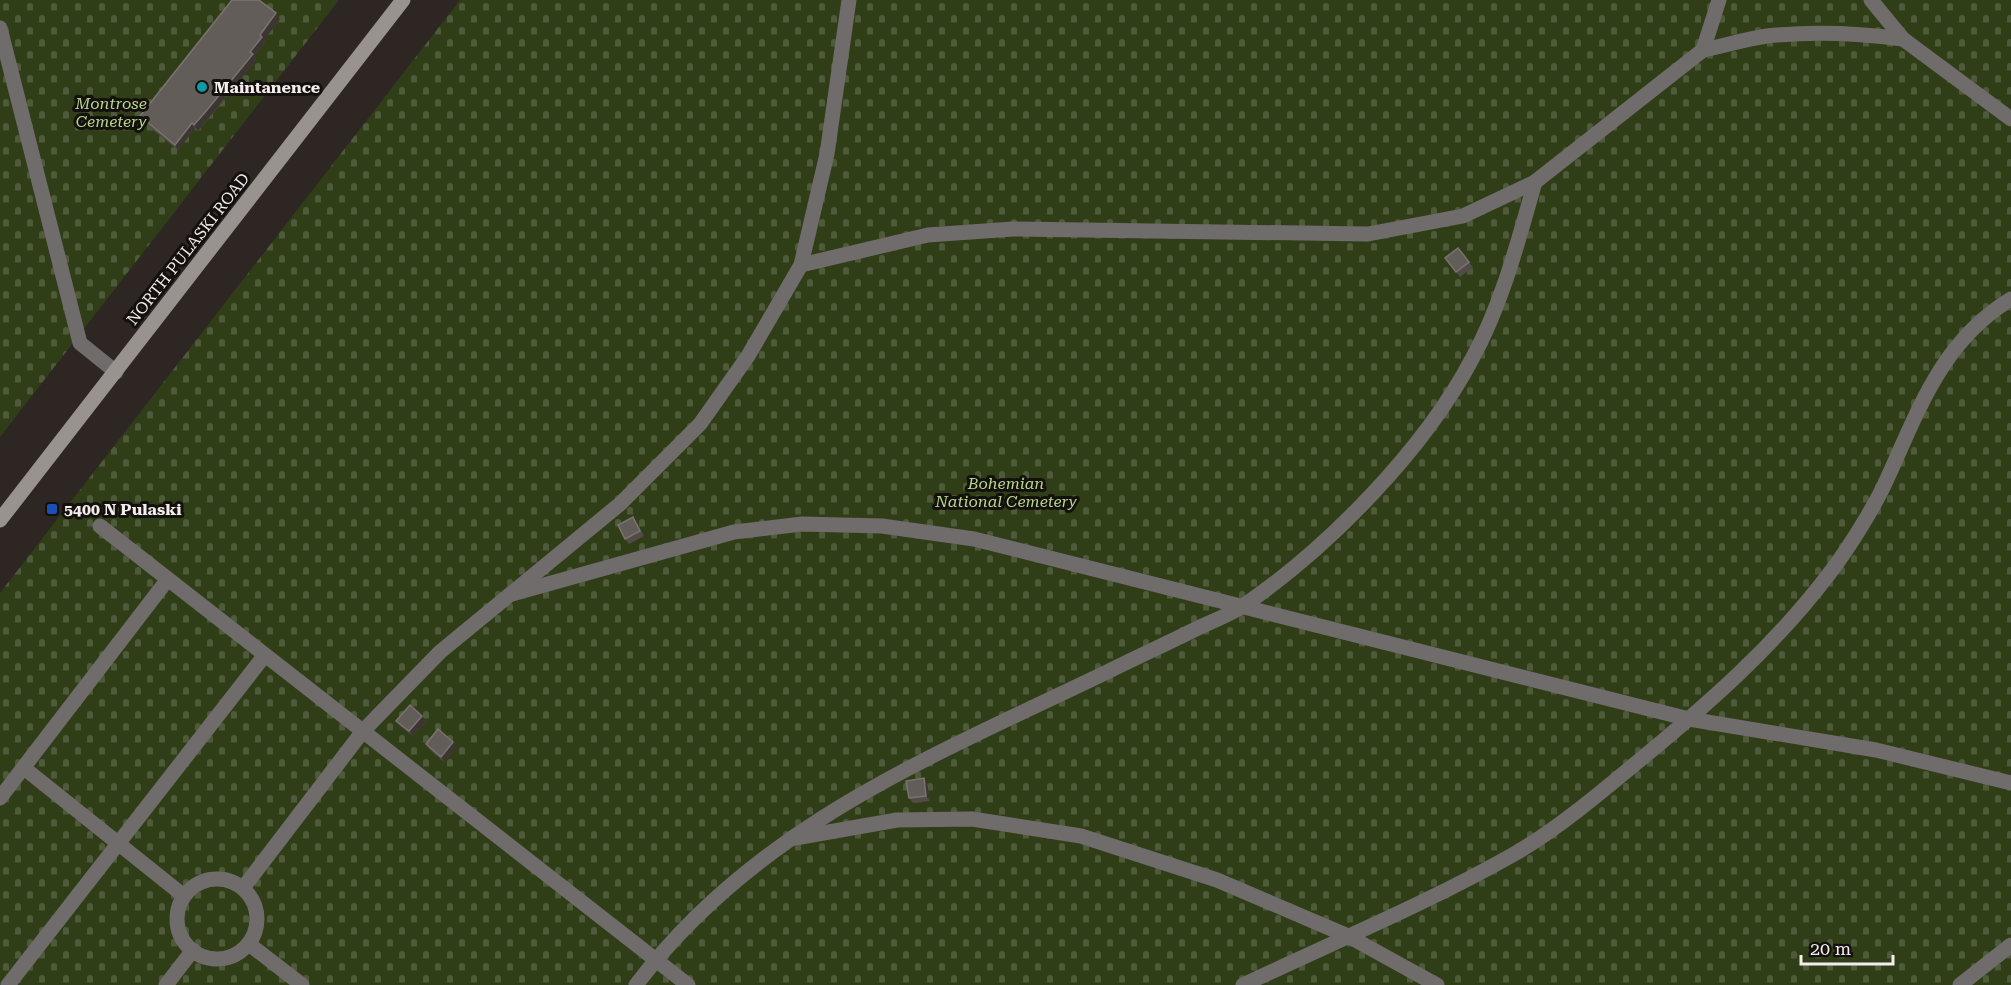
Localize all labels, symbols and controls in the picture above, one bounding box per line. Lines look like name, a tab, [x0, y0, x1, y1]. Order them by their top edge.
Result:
place label: Maintanence	[214, 78, 320, 97]
marker: Maintanence	[195, 80, 209, 94]
park label: Montrose Cemetery	[74, 94, 147, 131]
street label: NORTH PULASKI ROAD	[123, 169, 253, 329]
park label: Bohemian National Cemetery	[934, 474, 1078, 511]
place label: 5400 N Pulaski	[64, 500, 182, 519]
marker: 5400 N Pulaski	[45, 502, 59, 516]
scale bar	[1801, 928, 1892, 966]
text: 20 m	[1810, 938, 1851, 959]

